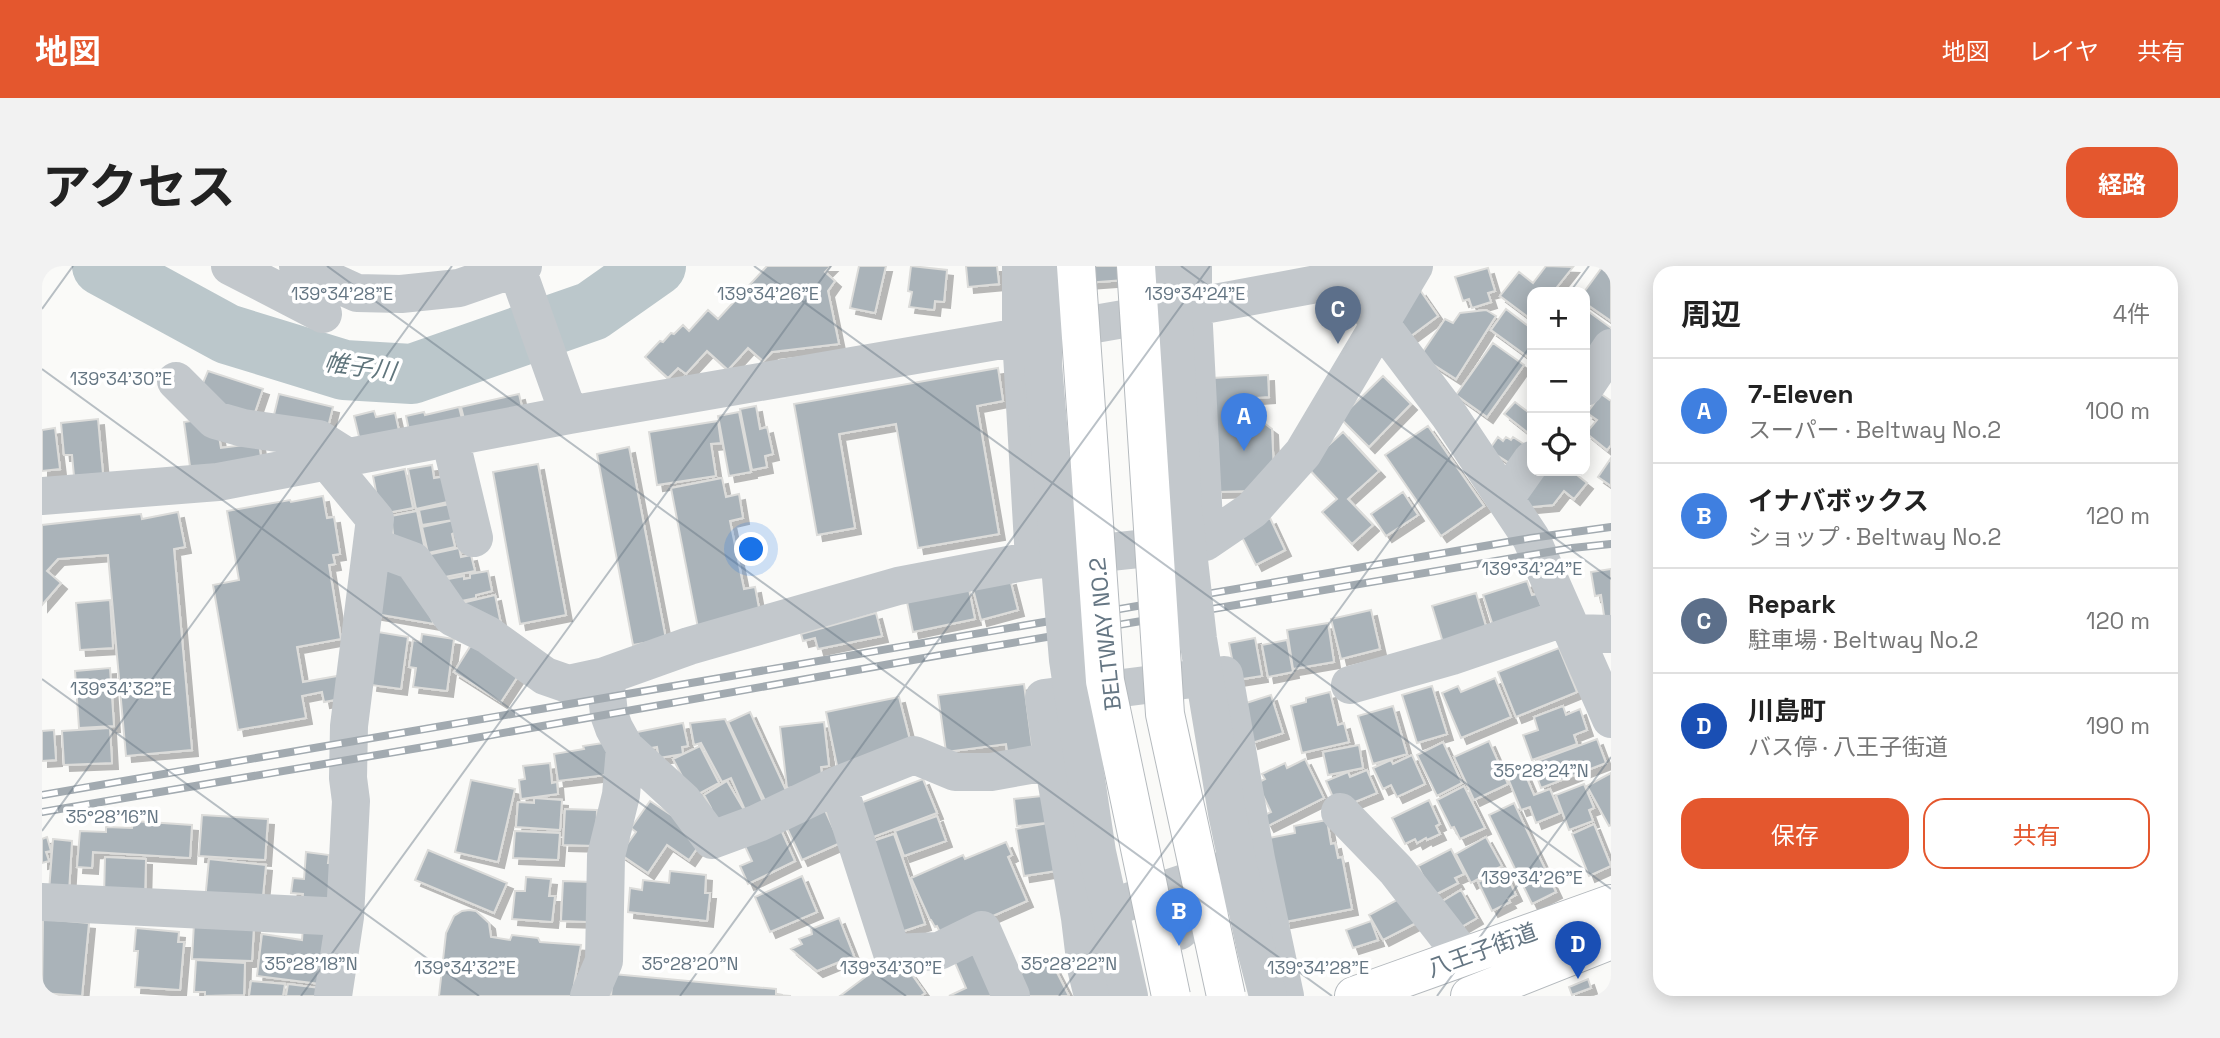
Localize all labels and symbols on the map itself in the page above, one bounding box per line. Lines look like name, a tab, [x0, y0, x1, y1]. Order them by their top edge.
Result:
text: 139°34'28"E	[291, 282, 393, 305]
text: 139°34'26"E	[717, 282, 819, 305]
text: 139°34'24"E	[1145, 282, 1245, 305]
pin: C	[1315, 286, 1361, 344]
water label: 帷子川	[322, 346, 401, 387]
text: 139°34'30"E	[70, 367, 172, 390]
pin: A	[1221, 393, 1267, 451]
your location	[734, 532, 768, 566]
street label: BELTWAY NO.2	[1082, 556, 1128, 712]
text: 139°34'24"E	[1482, 557, 1582, 580]
text: 139°34'32"E	[70, 677, 172, 700]
text: 35°28'24"N	[1493, 759, 1589, 782]
text: 35°28'16"N	[65, 805, 159, 828]
text: 139°34'26"E	[1481, 866, 1583, 889]
pin: B	[1156, 888, 1202, 946]
street label: 八王子街道	[1423, 916, 1541, 984]
pin: D	[1555, 921, 1601, 979]
text: 35°28'18"N	[264, 952, 358, 975]
text: 35°28'20"N	[641, 952, 739, 975]
text: 35°28'22"N	[1021, 952, 1117, 975]
text: 139°34'32"E	[414, 956, 516, 979]
text: 139°34'30"E	[840, 956, 942, 979]
text: 139°34'28"E	[1267, 956, 1369, 979]

